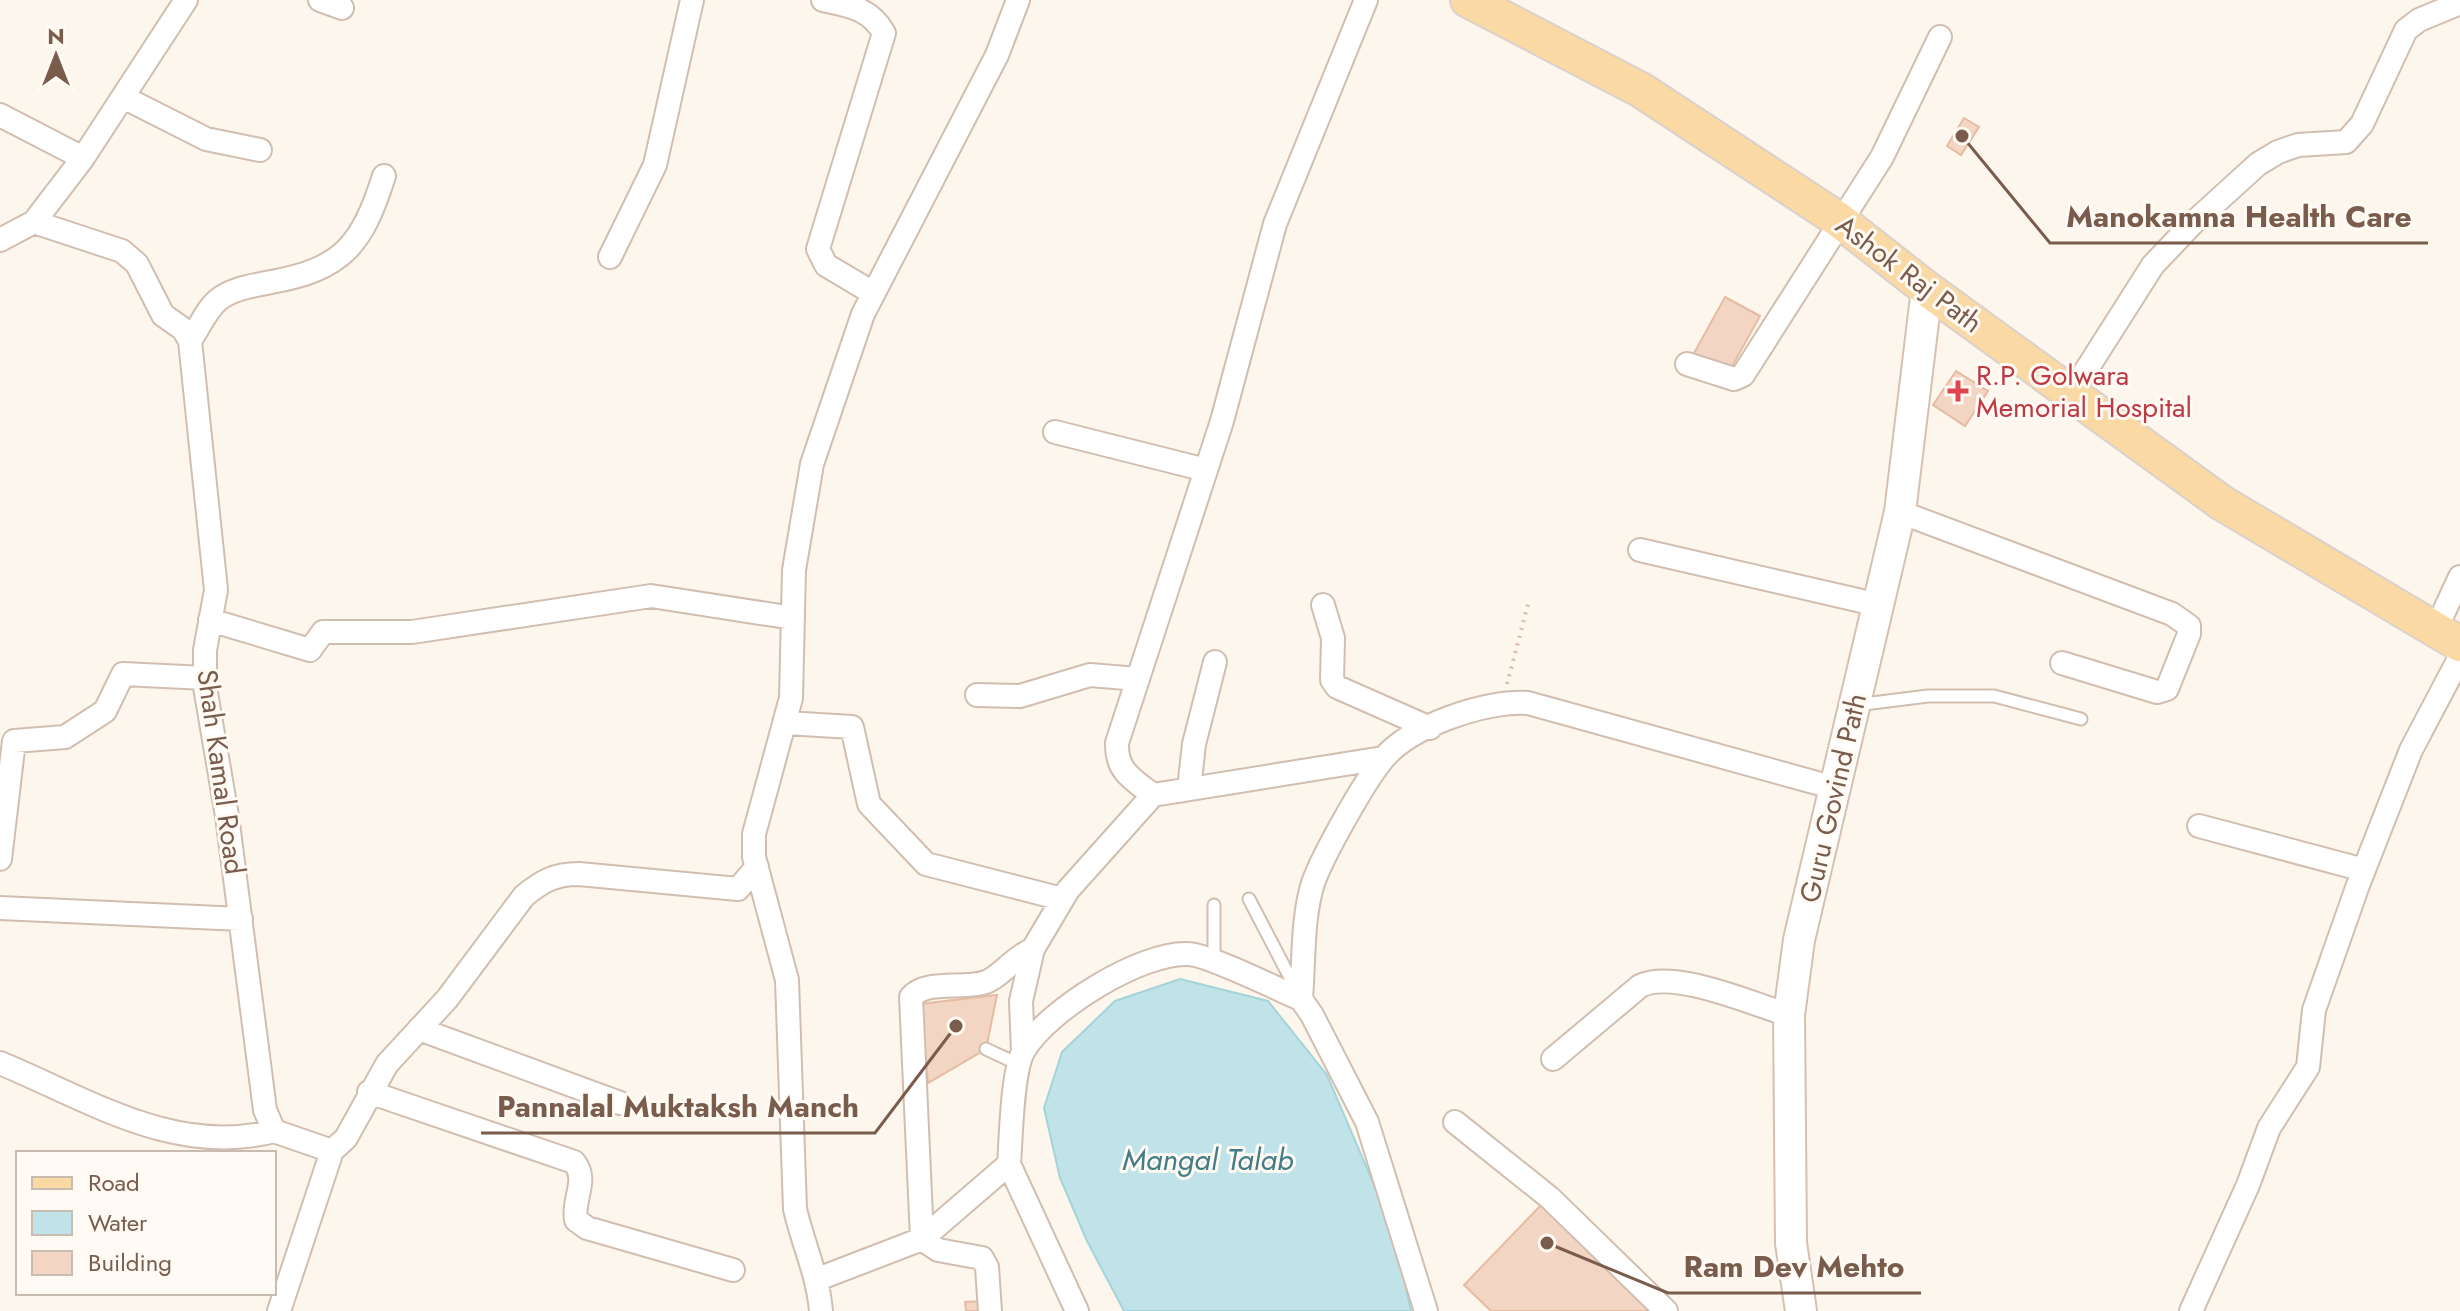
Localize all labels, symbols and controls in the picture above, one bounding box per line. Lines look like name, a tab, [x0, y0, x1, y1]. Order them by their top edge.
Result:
north arrow	[16, 16, 96, 96]
text: N	[47, 20, 65, 52]
callout: Manokamna Health Care	[2050, 189, 2428, 243]
text: Manokamna Health Care	[2066, 195, 2412, 238]
street label: Ashok Raj Path	[1827, 205, 1991, 343]
place label: R.P. Golwara Memorial Hospital	[1976, 355, 2192, 428]
marker: R.P. Golwara Memorial Hospital	[1947, 380, 1969, 402]
street label: Shah Kamal Road	[186, 667, 256, 877]
street label: Guru Govind Path	[1789, 689, 1877, 907]
callout: Pannalal Muktaksh Manch	[481, 1079, 875, 1133]
text: Pannalal Muktaksh Manch	[497, 1085, 859, 1128]
water label: Mangal Talab	[1122, 1138, 1294, 1181]
legend	[16, 1151, 276, 1295]
text: Road	[88, 1165, 140, 1200]
text: Water	[88, 1205, 148, 1240]
callout: Ram Dev Mehto	[1668, 1239, 1921, 1293]
text: Building	[88, 1245, 172, 1280]
text: Ram Dev Mehto	[1684, 1245, 1904, 1288]

